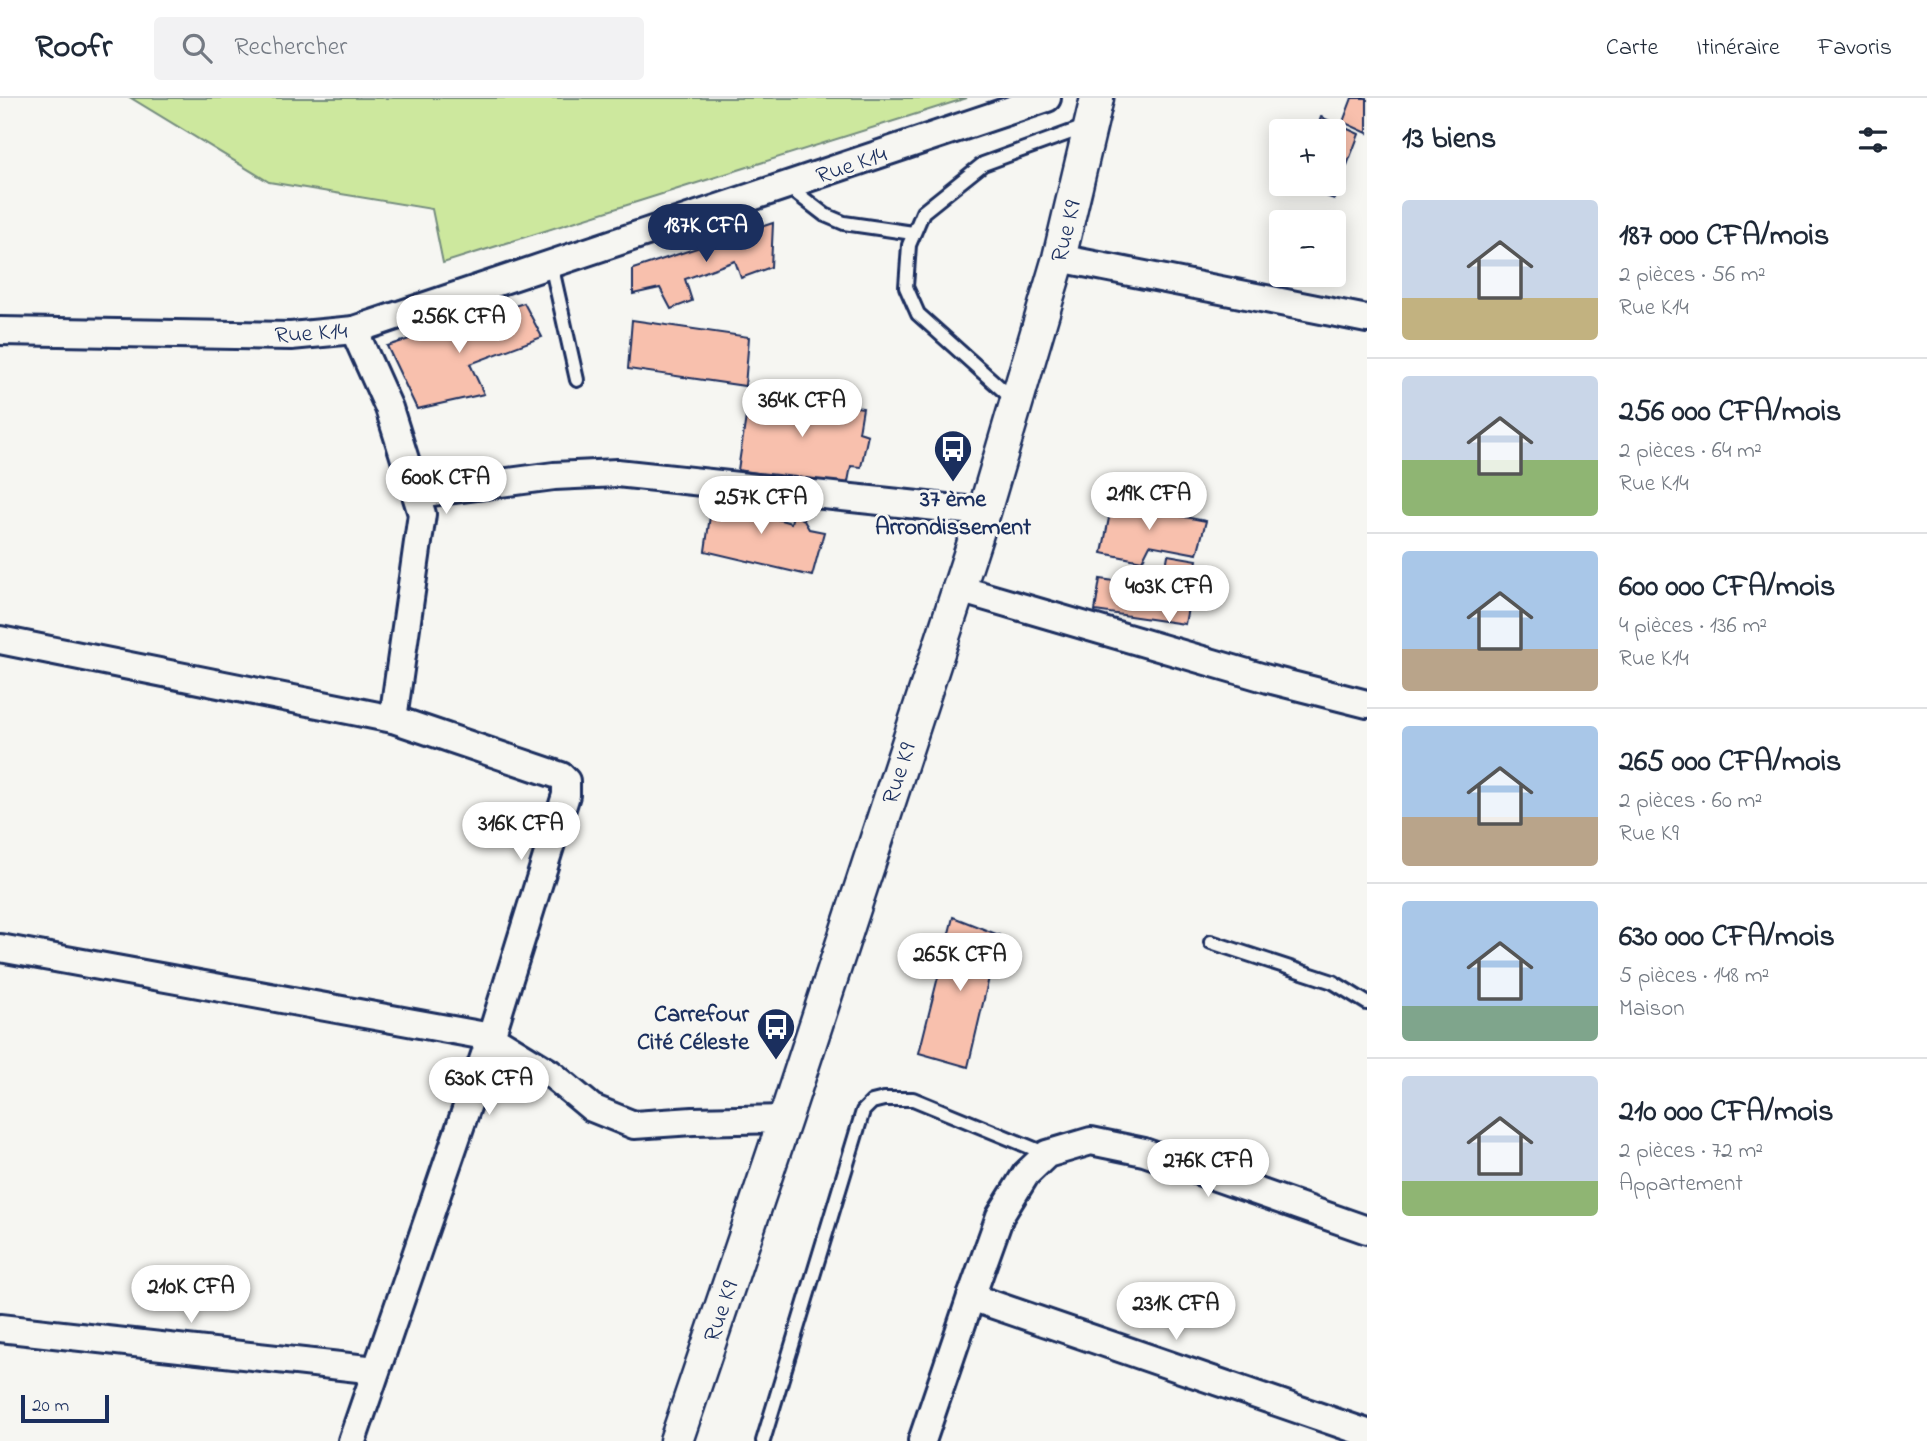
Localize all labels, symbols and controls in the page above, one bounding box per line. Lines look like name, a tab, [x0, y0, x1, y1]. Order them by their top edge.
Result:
search box	[154, 17, 644, 80]
text: Roofr	[35, 24, 112, 72]
icon: search	[178, 29, 216, 67]
text: Rechercher	[234, 29, 347, 67]
text: Carte	[1606, 31, 1658, 66]
text: Itinéraire	[1696, 31, 1780, 66]
text: Favoris	[1818, 31, 1892, 66]
text: 13 biens	[1402, 118, 1496, 162]
map controls	[1269, 119, 1346, 287]
button: +	[1269, 119, 1346, 196]
icon: filters	[1854, 121, 1892, 159]
street label: Rue K14	[812, 138, 892, 195]
street label: Rue K9	[1043, 196, 1092, 266]
pin: 187K CFA	[634, 204, 778, 264]
text: 187K CFA	[664, 210, 748, 243]
button: −	[1269, 210, 1346, 287]
text: 187 000 CFA/mois	[1619, 215, 1829, 259]
icon: home	[1458, 228, 1542, 312]
text: 2 pièces · 56 m²	[1619, 259, 1765, 292]
text: Rue K14	[1619, 292, 1689, 325]
pin: 256K CFA	[387, 296, 531, 355]
text: 256K CFA	[412, 301, 506, 334]
street label: Rue K14	[274, 314, 349, 354]
pin: 364K CFA	[730, 380, 874, 439]
text: 364K CFA	[758, 385, 846, 418]
text: 256 000 CFA/mois	[1619, 391, 1841, 435]
icon: home	[1458, 404, 1542, 488]
bus stop icon: 37 ème Arrondissement	[932, 428, 974, 483]
text: 2 pièces · 64 m²	[1619, 435, 1762, 468]
pin: 600K CFA	[374, 456, 518, 516]
text: 600K CFA	[402, 462, 490, 495]
text: Rue K14	[1619, 468, 1689, 501]
pin: 219K CFA	[1077, 472, 1221, 532]
pin: 257K CFA	[689, 476, 833, 536]
text: 219K CFA	[1107, 478, 1191, 511]
text: 257K CFA	[715, 482, 807, 515]
place label: 37 ème Arrondissement	[875, 483, 1032, 546]
pin: 403K CFA	[1097, 566, 1241, 625]
text: 600 000 CFA/mois	[1619, 566, 1835, 610]
text: 403K CFA	[1125, 571, 1213, 604]
icon: home	[1458, 579, 1542, 663]
text: 4 pièces · 136 m²	[1619, 610, 1767, 643]
text: Rue K14	[1619, 643, 1689, 676]
street label: Rue K9	[874, 738, 927, 809]
text: 265 000 CFA/mois	[1619, 741, 1841, 785]
icon: home	[1458, 754, 1542, 838]
text: 2 pièces · 60 m²	[1619, 785, 1762, 818]
pin: 316K CFA	[449, 802, 593, 862]
text: 316K CFA	[478, 808, 564, 841]
text: Rue K9	[1619, 818, 1679, 851]
text: 630 000 CFA/mois	[1619, 916, 1835, 960]
icon: home	[1458, 929, 1542, 1013]
pin: 265K CFA	[888, 934, 1032, 993]
text: 265K CFA	[913, 939, 1007, 972]
text: 5 pièces · 148 m²	[1619, 960, 1769, 993]
text: Maison	[1619, 993, 1685, 1026]
place label: Carrefour Cité Céleste	[637, 998, 750, 1061]
bus stop icon: Carrefour Cité Céleste	[755, 1006, 797, 1061]
pin: 630K CFA	[417, 1058, 561, 1117]
text: 630K CFA	[445, 1063, 533, 1096]
text: 210 000 CFA/mois	[1619, 1091, 1834, 1135]
icon: home	[1458, 1104, 1542, 1188]
text: 2 pièces · 72 m²	[1619, 1135, 1763, 1168]
pin: 276K CFA	[1136, 1140, 1280, 1199]
text: 276K CFA	[1163, 1145, 1253, 1178]
text: Appartement	[1619, 1168, 1743, 1201]
pin: 210K CFA	[119, 1266, 263, 1325]
text: 210K CFA	[147, 1271, 235, 1304]
street label: Rue K9	[696, 1276, 749, 1347]
pin: 231K CFA	[1104, 1282, 1248, 1342]
text: 231K CFA	[1133, 1288, 1219, 1321]
scale bar	[21, 1392, 108, 1424]
text: 20 m	[32, 1393, 69, 1420]

